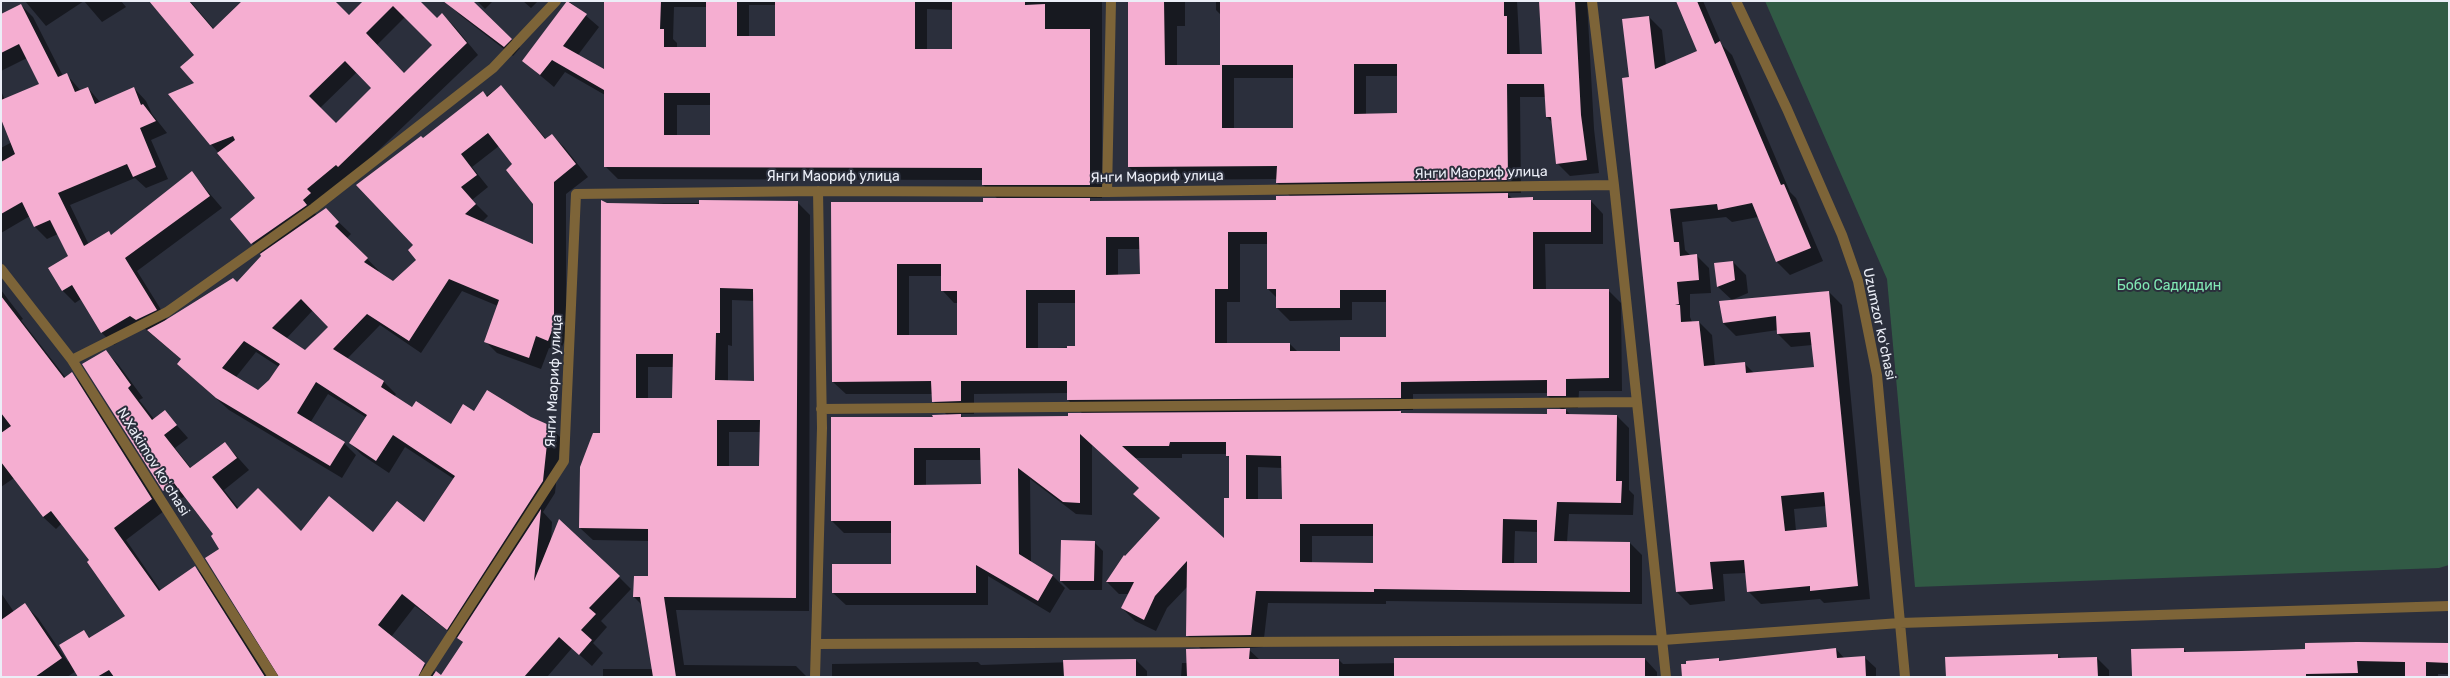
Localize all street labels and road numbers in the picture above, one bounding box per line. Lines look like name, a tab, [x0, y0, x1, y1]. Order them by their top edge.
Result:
street label: Янги Маориф улица	[1414, 163, 1548, 183]
street label: Янги Маориф улица	[1090, 167, 1224, 187]
street label: Янги Маориф улица	[766, 169, 900, 185]
street label: Uzumzor koʻchasi	[1859, 266, 1899, 382]
street label: Янги Маориф улица	[542, 314, 566, 448]
street label: N.Xakimov koʻchasi	[113, 405, 193, 519]

